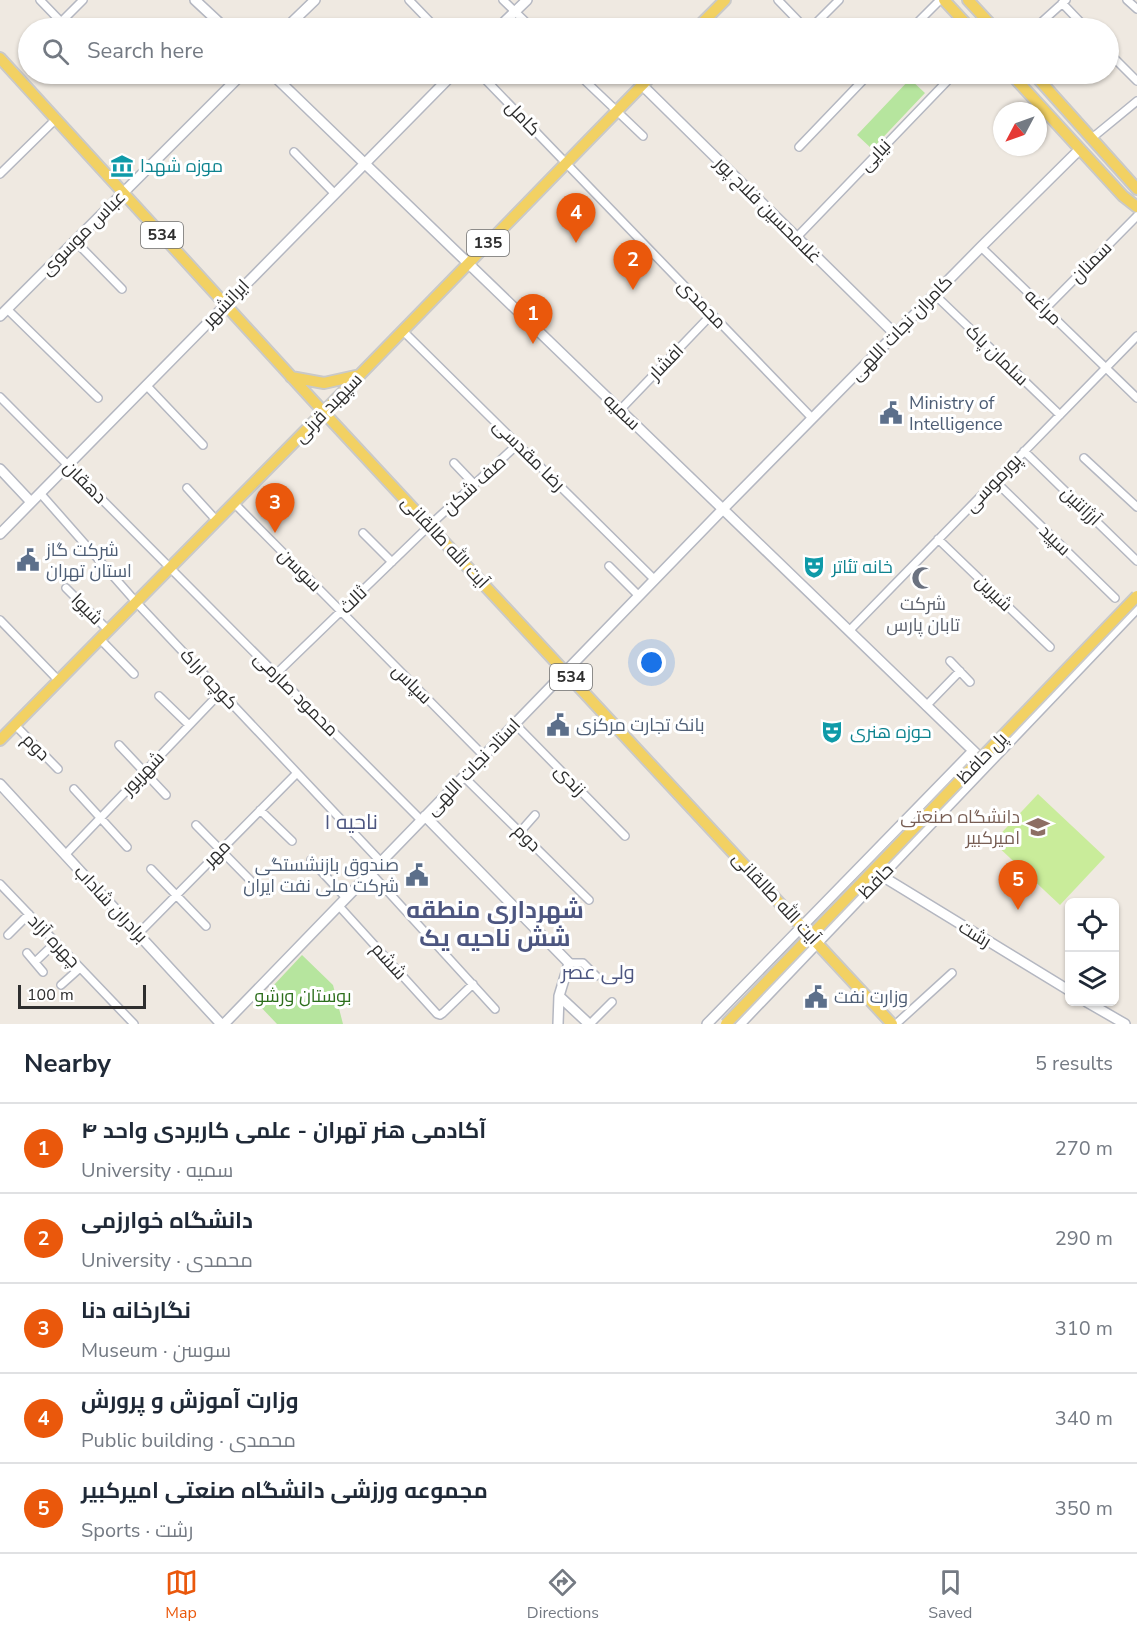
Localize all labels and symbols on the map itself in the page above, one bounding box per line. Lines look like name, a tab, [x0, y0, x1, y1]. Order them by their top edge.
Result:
street label: کامل	[500, 95, 546, 141]
north arrow	[993, 102, 1047, 156]
street label: نیایی	[854, 134, 896, 176]
street label: غلامحسین فلاح‌ پور	[709, 151, 826, 268]
museum icon: موزه شهدا	[109, 153, 135, 179]
place label: موزه شهدا	[140, 154, 223, 178]
street label: عباس موسوی	[35, 185, 131, 281]
pin: 4	[556, 194, 596, 243]
road number: 534	[141, 222, 183, 248]
road number: 135	[467, 230, 509, 256]
street label: سمنان	[1065, 236, 1117, 288]
pin: 2	[614, 240, 652, 290]
street label: کامران نجات اللهی	[844, 270, 958, 386]
street label: ایرانشهر	[197, 274, 255, 333]
street label: محمدی	[672, 274, 732, 334]
street label: مراغه	[1019, 283, 1067, 331]
pin: 1	[514, 294, 552, 344]
street label: سلمان پاک	[960, 319, 1034, 391]
street label: افشار	[642, 339, 689, 386]
street label: سپهبد قرنی	[289, 368, 367, 448]
street label: سمیه	[598, 389, 646, 435]
place label: Ministry of Intelligence	[909, 391, 1003, 436]
public building icon: Ministry of Intelligence	[878, 400, 904, 426]
street label: رضا مقدسی	[488, 414, 570, 496]
street label: پورموسی	[959, 448, 1027, 517]
street label: صف شکن	[437, 450, 511, 520]
street label: دهقان	[58, 455, 112, 509]
street label: آرژانتین	[1056, 481, 1106, 531]
pin: 3	[256, 484, 294, 533]
street label: آیت الله طالقانی	[396, 490, 494, 594]
street label: سپید	[1034, 519, 1076, 561]
place label: شرکت گاز استان تهران	[45, 538, 132, 583]
street label: سوسن	[273, 543, 327, 597]
public building icon: شرکت گاز استان تهران	[15, 547, 41, 573]
theatre icon: خانه تئاتر	[801, 554, 827, 580]
place label: خانه تئاتر	[831, 555, 893, 579]
mosque icon: شرکت تابان پارس	[910, 565, 936, 591]
street label: شیرین	[970, 569, 1018, 617]
street label: ثالث	[334, 581, 372, 619]
street label: شیوا	[66, 588, 108, 630]
place label: شرکت تابان پارس	[886, 592, 960, 637]
street label: کوچه اراک	[175, 643, 243, 715]
street label: محمود صارمی	[248, 646, 344, 742]
your location	[637, 648, 666, 677]
street label: سپاس	[387, 659, 437, 709]
road number: 534	[550, 664, 592, 690]
public building icon: بانک تجارت مرکزی	[545, 712, 571, 738]
street label: استاد نجات اللهی	[420, 713, 526, 821]
place label: بانک تجارت مرکزی	[576, 713, 705, 737]
theatre icon: حوزه هنری	[819, 719, 845, 745]
place label: حوزه هنری	[850, 720, 931, 744]
street label: پل حافظ	[952, 727, 1013, 789]
street label: دوم	[17, 728, 55, 766]
street label: شهریور	[116, 746, 170, 801]
street label: زندی	[549, 759, 591, 801]
place label: دانشگاه صنعتی امیرکبیر	[900, 805, 1020, 850]
district label: ناحیه ۱	[324, 808, 378, 836]
school or university icon: دانشگاه صنعتی امیرکبیر	[1025, 814, 1051, 840]
street label: دوم	[508, 819, 546, 857]
street label: مهر	[198, 834, 236, 872]
street label: آیت الله طالقانی	[727, 846, 825, 950]
place label: صندوق بازنشستگی شرکت ملی نفت ایران	[243, 853, 399, 898]
street label: حافظ	[853, 858, 899, 904]
street label: برادران شاداب	[69, 860, 153, 948]
pin: 5	[998, 860, 1038, 910]
public building icon: صندوق بازنشستگی شرکت ملی نفت ایران	[404, 862, 430, 888]
district label: شهرداری منطقه شش ناحیه یک	[406, 894, 584, 954]
street label: چهره آزاد	[23, 909, 85, 973]
street label: رشت	[954, 915, 996, 953]
street label: ششم	[366, 937, 412, 985]
district label: ولی عصر	[560, 959, 635, 986]
scale bar	[18, 982, 146, 1010]
park label: بوستان ورشو	[254, 984, 352, 1008]
public building icon: وزارت نفت	[803, 984, 829, 1010]
place label: وزارت نفت	[834, 985, 908, 1009]

